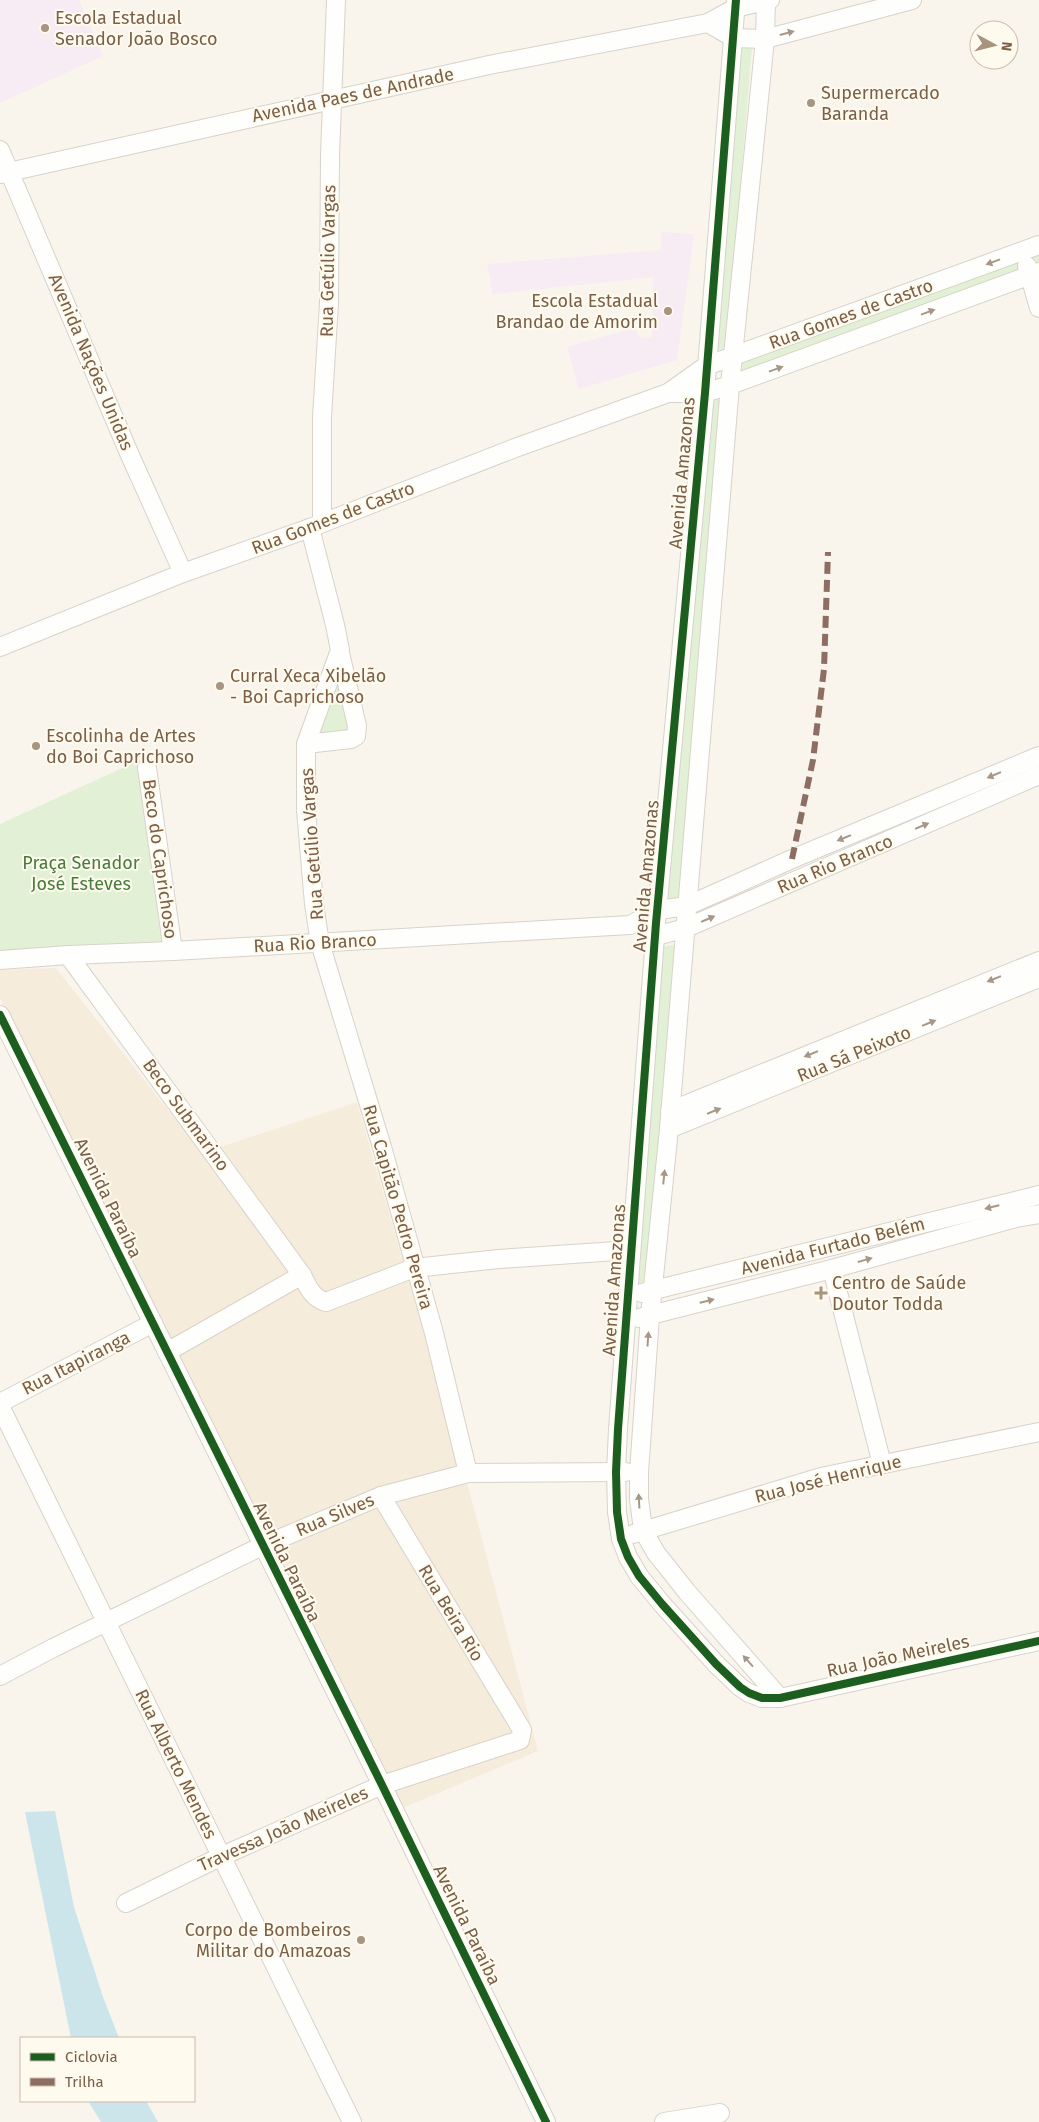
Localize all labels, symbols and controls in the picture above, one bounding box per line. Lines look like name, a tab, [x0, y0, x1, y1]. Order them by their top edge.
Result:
place label: Escola Estadual Senador João Bosco	[55, 7, 217, 50]
north arrow	[969, 20, 1019, 70]
marker: Escola Estadual Senador João Bosco	[39, 22, 51, 34]
one-way arrow	[780, 29, 795, 37]
text: N	[997, 41, 1015, 52]
street label: Avenida Paes de Andrade	[250, 63, 456, 127]
place label: Supermercado Baranda	[821, 82, 940, 125]
marker: Supermercado Baranda	[805, 97, 817, 109]
street label: Rua Getúlio Vargas	[316, 185, 340, 337]
one-way arrow	[985, 258, 1000, 266]
street label: Avenida Nações Unidas	[44, 270, 138, 454]
street label: Rua Gomes de Castro	[766, 274, 936, 354]
place label: Escola Estadual Brandao de Amorim	[496, 290, 658, 333]
marker: Escola Estadual Brandao de Amorim	[662, 305, 674, 317]
one-way arrow	[921, 308, 936, 315]
one-way arrow	[769, 365, 784, 373]
street label: Avenida Amazonas	[664, 396, 700, 550]
street label: Rua Gomes de Castro	[248, 477, 418, 559]
place label: Curral Xeca Xibelão - Boi Caprichoso	[230, 665, 386, 708]
marker: Curral Xeca Xibelão - Boi Caprichoso	[214, 680, 226, 692]
place label: Escolinha de Artes do Boi Caprichoso	[46, 725, 196, 768]
marker: Escolinha de Artes do Boi Caprichoso	[30, 740, 42, 752]
street label: Rua Getúlio Vargas	[296, 767, 328, 921]
one-way arrow	[987, 772, 1001, 780]
street label: Beco do Caprichoso	[138, 778, 182, 940]
street label: Avenida Amazonas	[628, 799, 664, 953]
one-way arrow	[915, 822, 929, 830]
street label: Rua Rio Branco	[774, 830, 896, 898]
one-way arrow	[836, 834, 851, 842]
park label: Praça Senador José Esteves	[22, 852, 140, 895]
one-way arrow	[701, 914, 715, 922]
street label: Rua Rio Branco	[253, 929, 377, 957]
one-way arrow	[987, 976, 1001, 984]
one-way arrow	[922, 1019, 937, 1027]
street label: Rua Sá Peixoto	[794, 1021, 914, 1087]
one-way arrow	[804, 1050, 818, 1058]
street label: Beco Submarino	[138, 1055, 234, 1175]
street label: Rua Capitão Pedro Pereira	[358, 1102, 438, 1312]
one-way arrow	[707, 1107, 722, 1115]
street label: Avenida Paraíba	[69, 1134, 147, 1262]
one-way arrow	[660, 1169, 668, 1185]
street label: Avenida Amazonas	[598, 1203, 630, 1357]
one-way arrow	[984, 1203, 999, 1211]
street label: Avenida Furtado Belém	[739, 1212, 927, 1280]
one-way arrow	[857, 1256, 872, 1264]
place label: Centro de Saúde Doutor Todda	[832, 1272, 966, 1315]
marker: Centro de Saúde Doutor Todda	[814, 1286, 828, 1300]
one-way arrow	[700, 1297, 715, 1305]
street label: Rua Itapiranga	[18, 1326, 134, 1400]
one-way arrow	[644, 1331, 652, 1347]
street label: Rua José Henrique	[752, 1450, 904, 1508]
street label: Rua Silves	[293, 1489, 377, 1541]
one-way arrow	[635, 1493, 643, 1509]
street label: Avenida Paraíba	[248, 1498, 326, 1626]
street label: Rua Beira Rio	[413, 1561, 489, 1665]
street label: Rua João Meireles	[825, 1630, 971, 1682]
one-way arrow	[742, 1655, 753, 1668]
street label: Rua Alberto Mendes	[130, 1686, 222, 1842]
street label: Travessa João Meireles	[195, 1782, 371, 1876]
street label: Avenida Paraíba	[428, 1861, 506, 1989]
place label: Corpo de Bombeiros Militar do Amazoas	[185, 1919, 351, 1962]
marker: Corpo de Bombeiros Militar do Amazoas	[355, 1934, 367, 1946]
legend	[20, 2037, 195, 2102]
text: Ciclovia	[65, 2048, 118, 2066]
text: Trilha	[65, 2073, 104, 2091]

